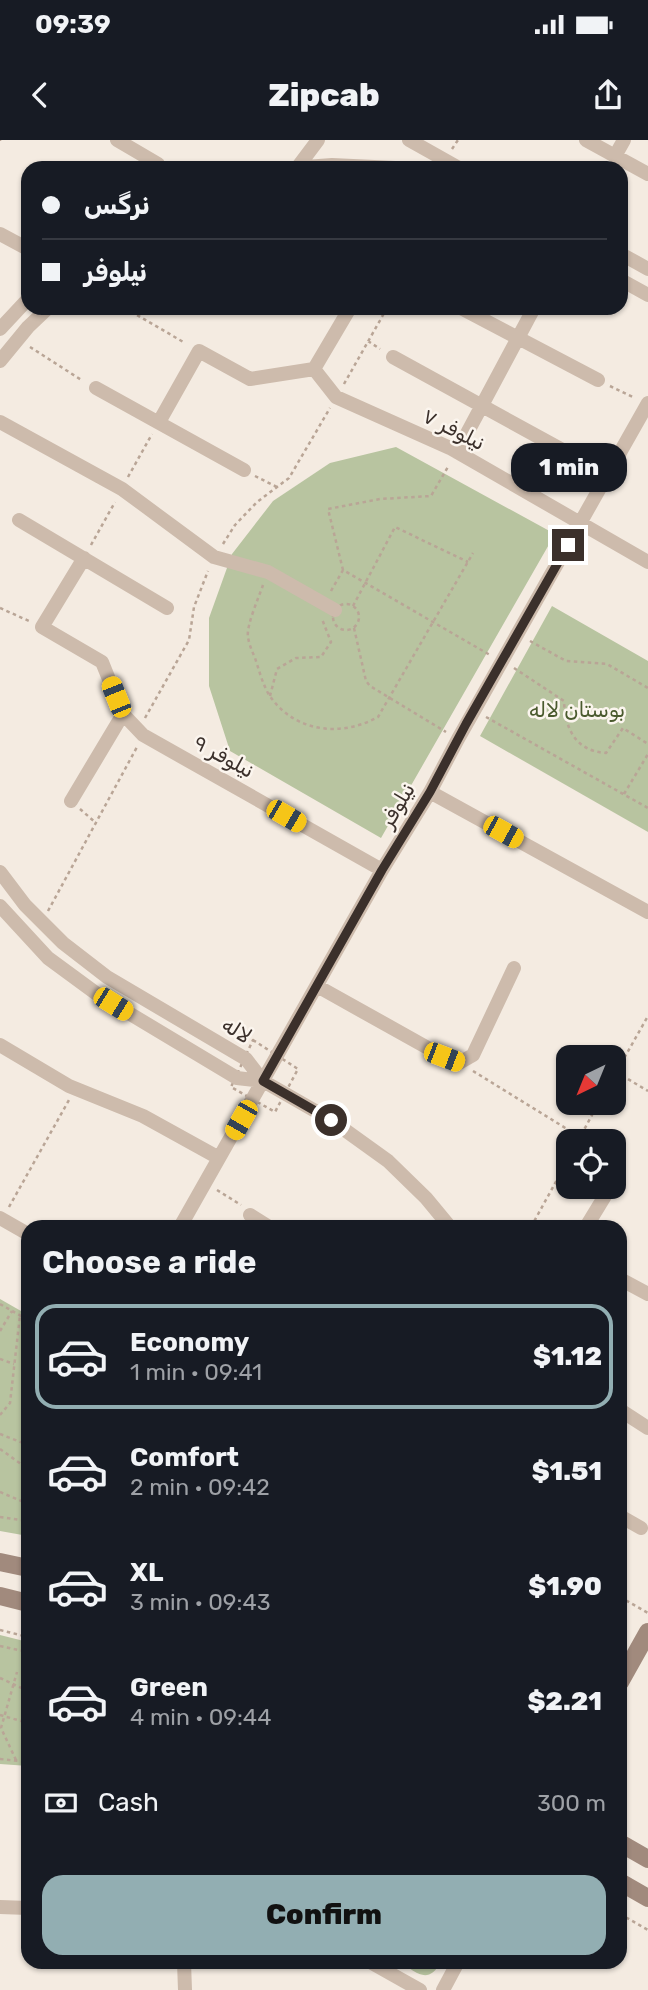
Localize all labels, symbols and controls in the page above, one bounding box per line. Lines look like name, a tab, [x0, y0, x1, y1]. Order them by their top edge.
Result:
text: 09:39	[35, 9, 111, 40]
icon: back	[21, 76, 59, 114]
text: Zipcab	[268, 76, 380, 114]
icon: share	[589, 76, 627, 114]
text: نرگس	[84, 190, 150, 221]
text: نیلوفر	[84, 257, 147, 288]
street label: نیلوفر ۷	[419, 403, 489, 455]
callout: 1 min	[510, 444, 626, 492]
text: 1 min	[539, 453, 599, 481]
route end	[552, 529, 584, 561]
car	[99, 674, 134, 720]
park label: بوستان لاله	[529, 697, 625, 722]
street label: نیلوفر ۹	[189, 729, 259, 783]
street label: نیلوفر	[373, 778, 420, 834]
car	[263, 796, 310, 836]
car	[480, 813, 527, 851]
car	[90, 984, 137, 1024]
street label: لاله	[218, 1011, 256, 1049]
car	[421, 1040, 468, 1074]
north arrow	[556, 1045, 626, 1115]
map controls	[556, 1045, 626, 1199]
car	[222, 1097, 261, 1143]
route start	[315, 1104, 347, 1136]
button: locate	[556, 1129, 626, 1199]
text: Choose a ride	[42, 1243, 256, 1281]
icon: car	[46, 1325, 109, 1388]
text: Economy	[130, 1327, 249, 1358]
text: $1.12	[533, 1341, 602, 1372]
text: 1 min · 09:41	[130, 1358, 262, 1386]
icon: car	[46, 1440, 109, 1503]
text: Comfort	[130, 1442, 239, 1473]
text: $1.51	[532, 1456, 602, 1487]
text: 2 min · 09:42	[130, 1473, 270, 1501]
icon: car	[46, 1555, 109, 1618]
text: XL	[130, 1557, 163, 1588]
text: $1.90	[528, 1571, 602, 1602]
text: 3 min · 09:43	[130, 1588, 271, 1616]
icon: car	[46, 1670, 109, 1733]
text: Green	[130, 1672, 208, 1703]
text: $2.21	[527, 1686, 602, 1717]
text: 4 min · 09:44	[130, 1703, 271, 1731]
icon: cash	[42, 1784, 80, 1822]
text: Cash	[98, 1787, 159, 1818]
text: 300 m	[537, 1789, 606, 1817]
button: Confirm	[42, 1875, 606, 1955]

